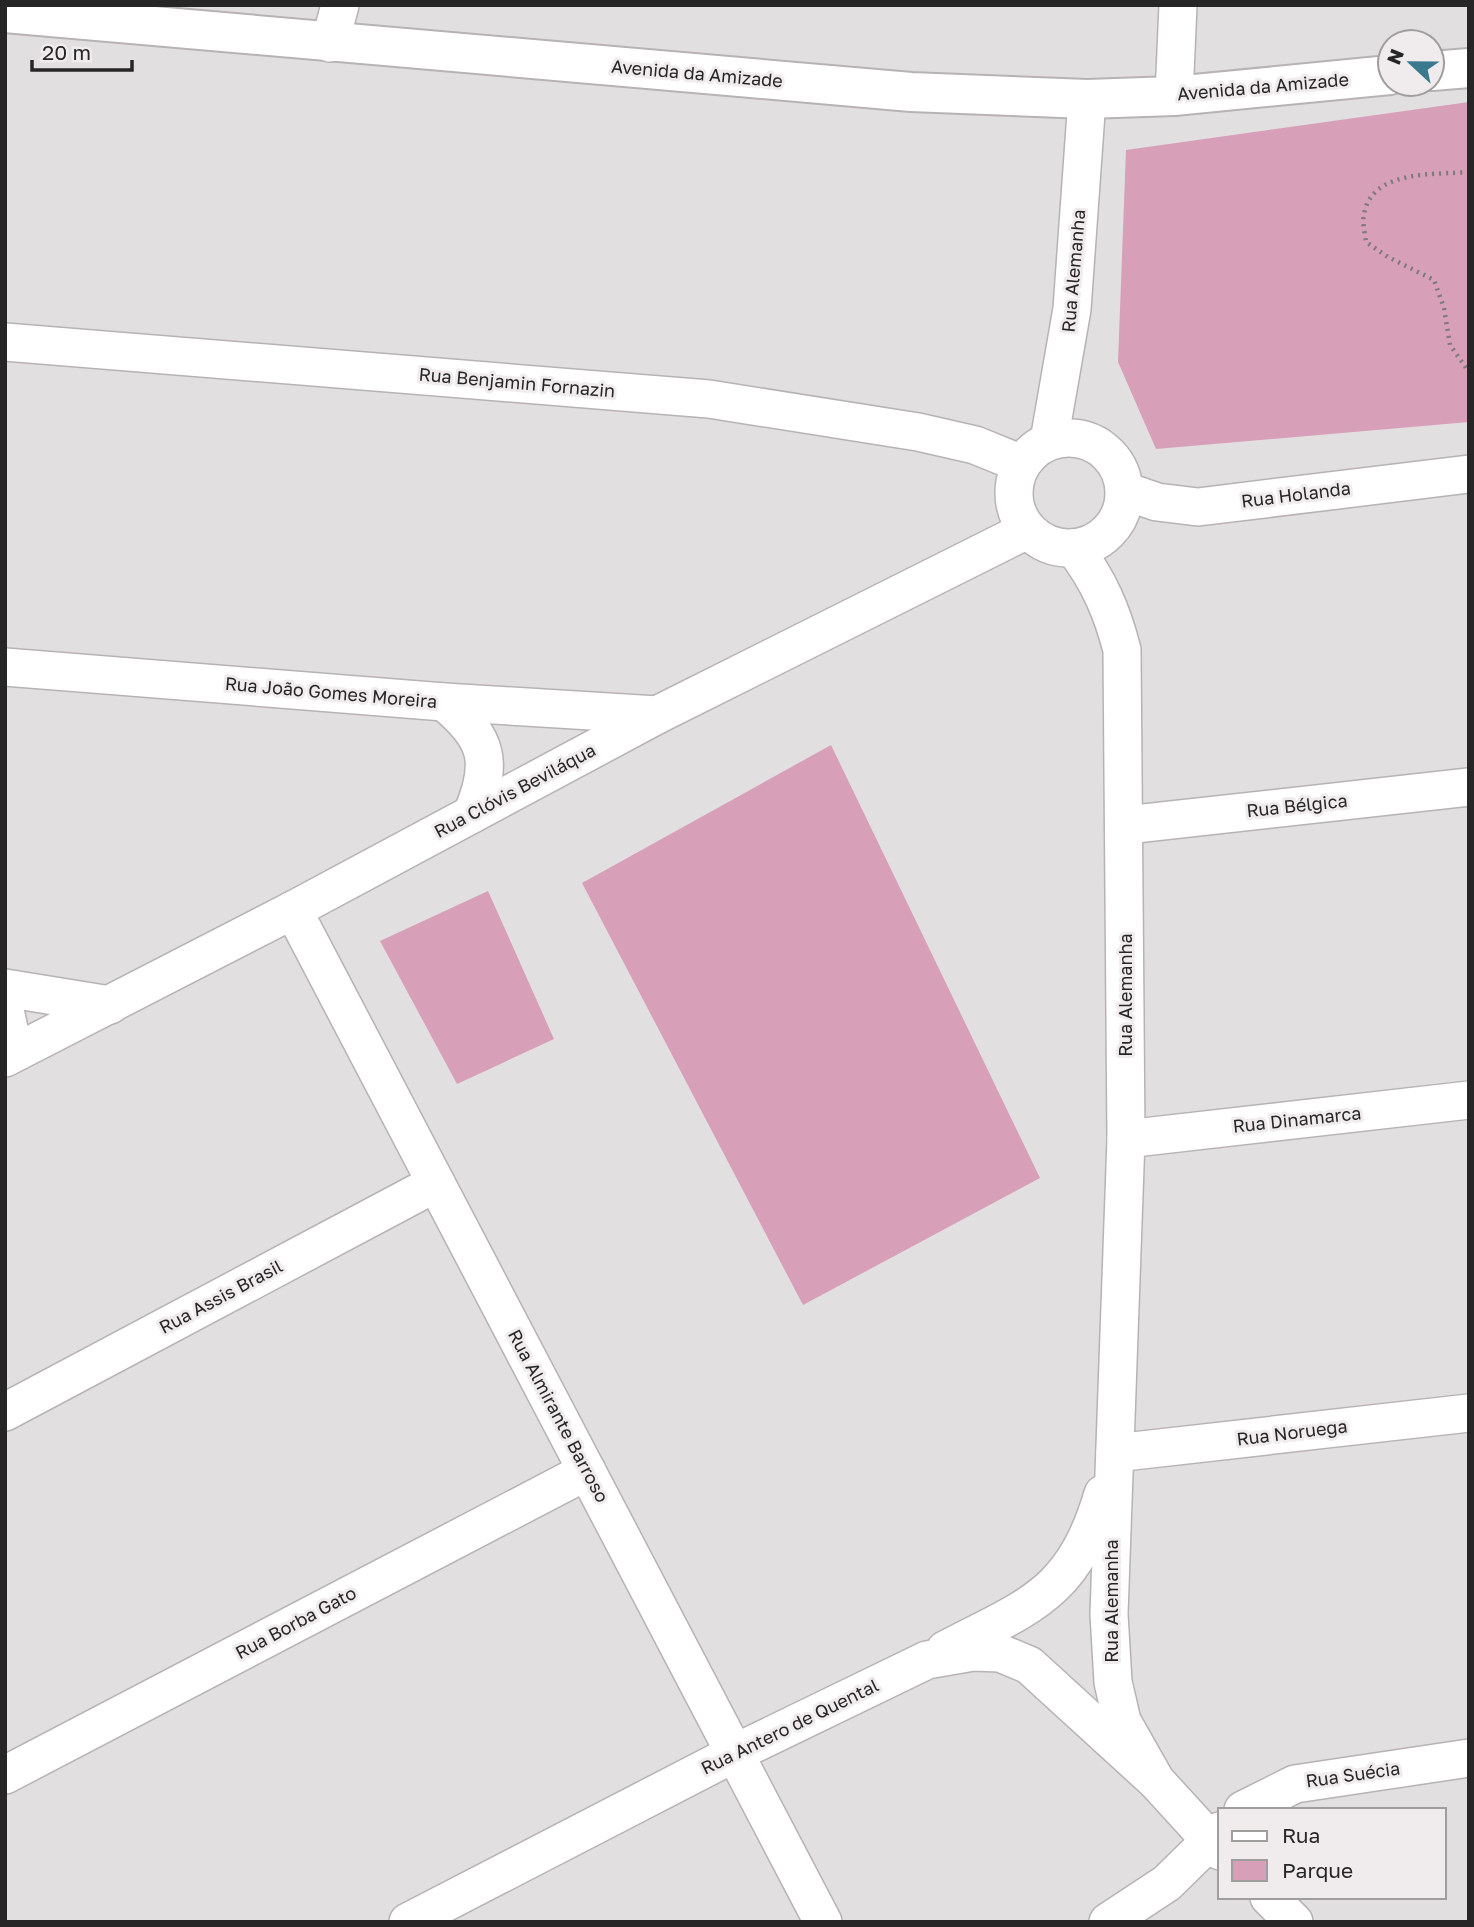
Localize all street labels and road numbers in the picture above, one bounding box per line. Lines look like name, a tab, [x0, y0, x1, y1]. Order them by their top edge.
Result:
street label: Avenida da Amizade	[610, 55, 784, 91]
street label: Avenida da Amizade	[1176, 68, 1350, 104]
street label: Rua Alemanha	[1057, 208, 1089, 333]
street label: Rua Benjamin Fornazin	[418, 362, 616, 402]
street label: Rua Holanda	[1240, 476, 1352, 512]
street label: Rua João Gomes Moreira	[224, 672, 438, 712]
street label: Rua Clóvis Beviláqua	[430, 738, 599, 842]
street label: Rua Bélgica	[1245, 789, 1348, 821]
street label: Rua Alemanha	[1114, 933, 1136, 1057]
street label: Rua Dinamarca	[1232, 1101, 1362, 1137]
street label: Rua Assis Brasil	[155, 1254, 286, 1338]
street label: Rua Almirante Barroso	[504, 1325, 614, 1506]
street label: Rua Noruega	[1235, 1414, 1349, 1450]
street label: Rua Alemanha	[1100, 1539, 1122, 1663]
street label: Rua Borba Gato	[231, 1581, 360, 1663]
street label: Rua Antero de Quental	[697, 1673, 882, 1779]
street label: Rua Suécia	[1304, 1756, 1401, 1792]

